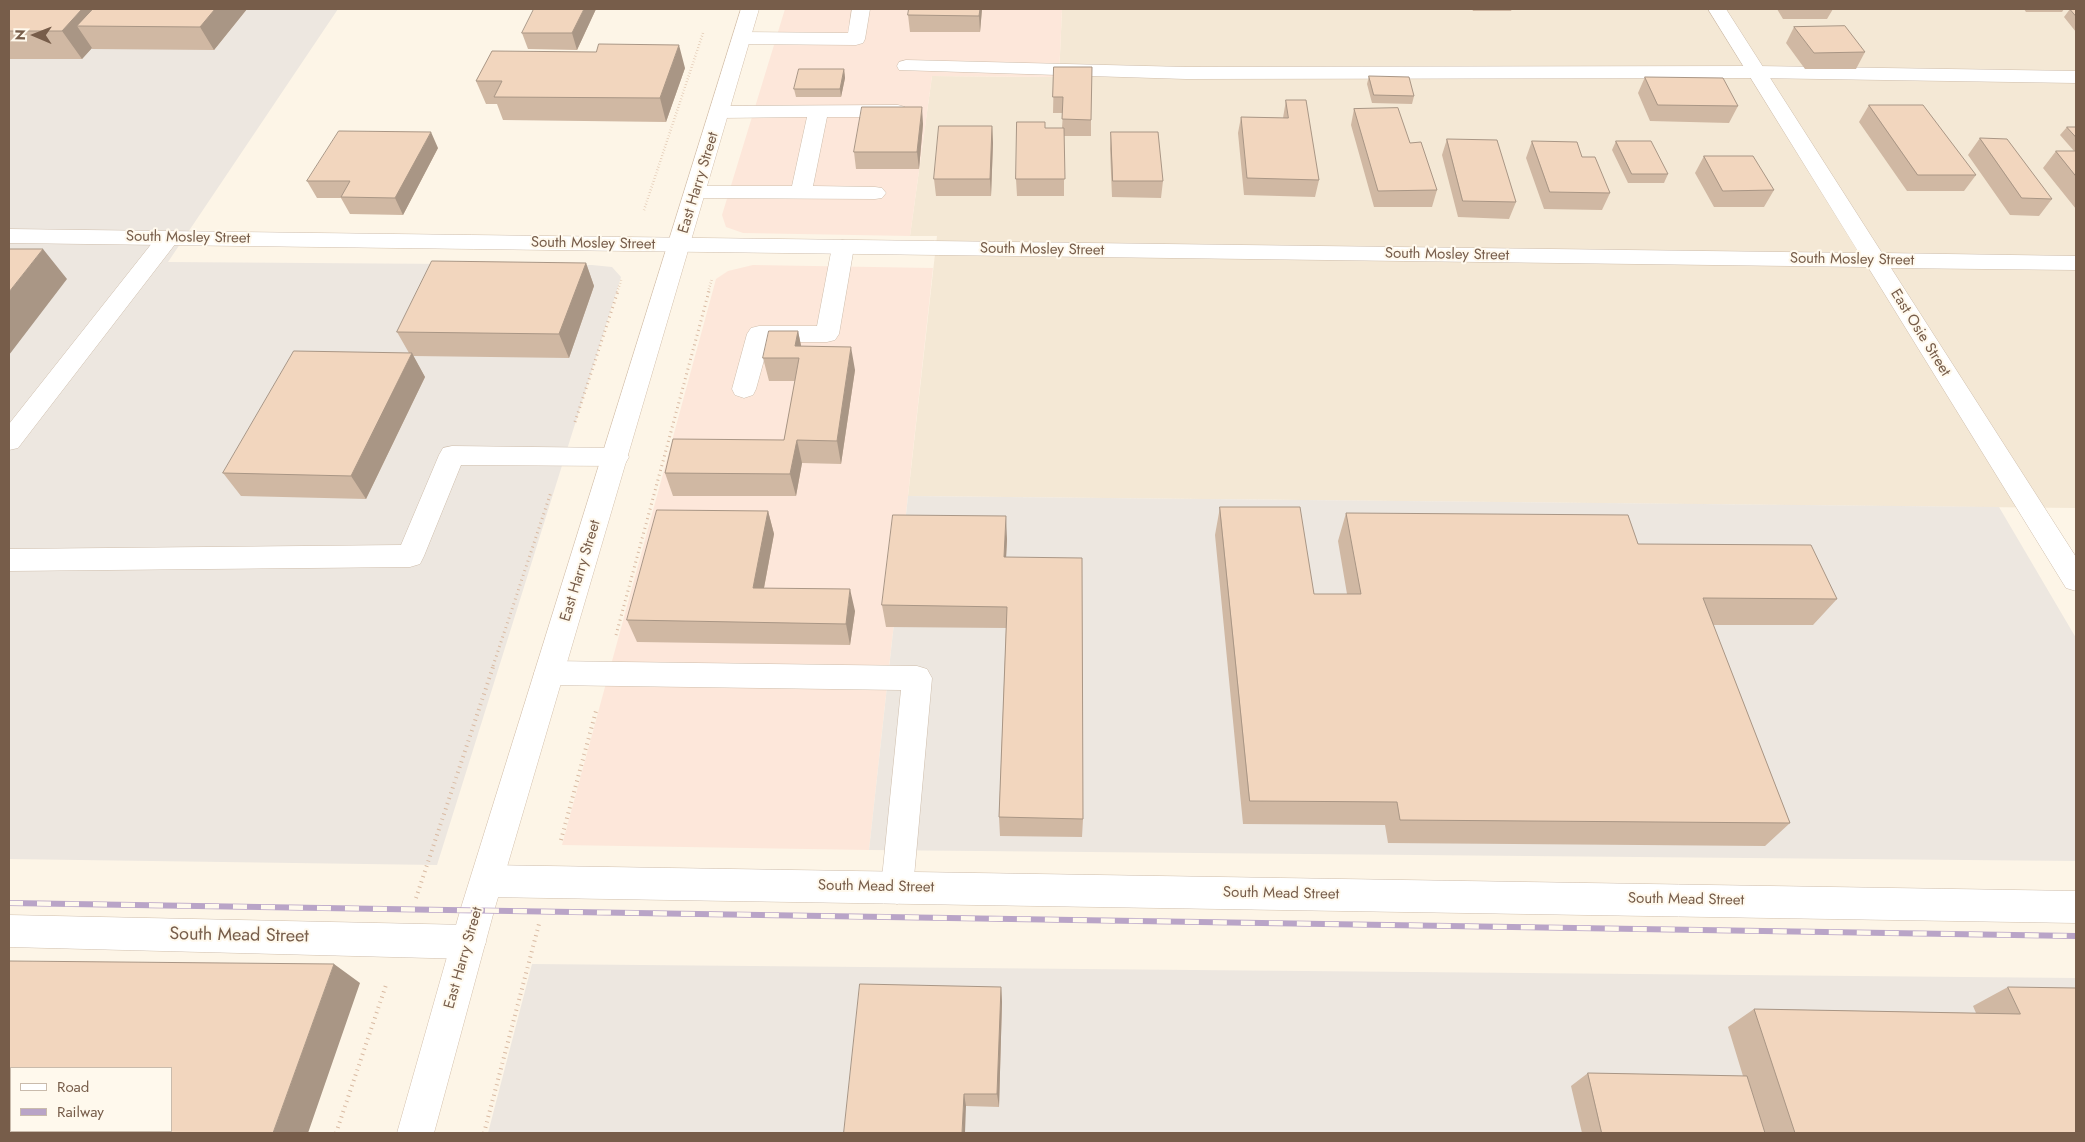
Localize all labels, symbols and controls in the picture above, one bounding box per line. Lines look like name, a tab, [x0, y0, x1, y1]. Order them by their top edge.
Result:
north arrow	[10, 10, 60, 60]
text: N	[10, 29, 30, 40]
street label: East Harry Street	[675, 130, 723, 236]
street label: South Mosley Street	[126, 228, 250, 248]
street label: South Mosley Street	[531, 234, 655, 254]
street label: South Mosley Street	[980, 240, 1104, 260]
street label: South Mosley Street	[1385, 245, 1509, 265]
street label: South Mosley Street	[1790, 250, 1914, 270]
street label: East Osie Street	[1886, 286, 1954, 380]
street label: East Harry Street	[557, 518, 605, 624]
street label: South Mead Street	[818, 877, 934, 897]
street label: South Mead Street	[1223, 884, 1339, 904]
street label: South Mead Street	[1628, 890, 1744, 910]
street label: East Harry Street	[441, 905, 487, 1011]
street label: South Mead Street	[169, 924, 309, 948]
legend	[10, 1067, 172, 1132]
text: Road	[57, 1076, 89, 1098]
text: Railway	[57, 1101, 104, 1123]

